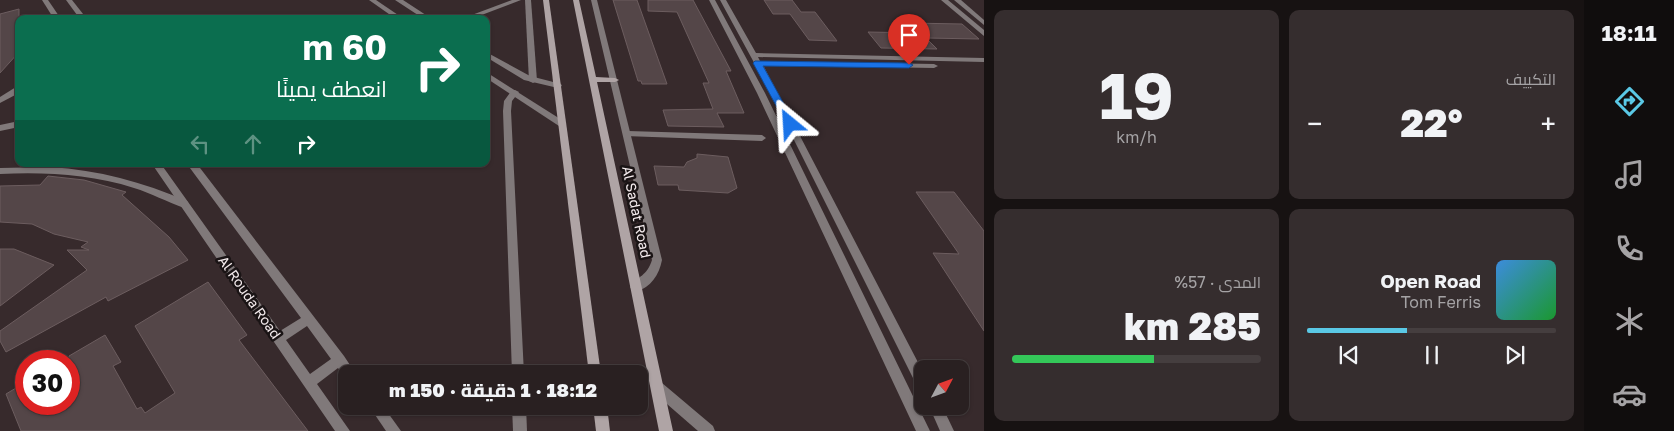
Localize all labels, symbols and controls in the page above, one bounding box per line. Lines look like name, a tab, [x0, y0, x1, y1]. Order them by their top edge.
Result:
pin	[888, 14, 930, 65]
text: 18:11	[1601, 19, 1657, 46]
icon: arrive	[895, 21, 923, 49]
text: 60 m	[303, 26, 387, 68]
icon: right	[405, 35, 470, 100]
text: 19	[1099, 55, 1174, 133]
text: التكييف	[1506, 69, 1556, 89]
text: انعطف يمينًا	[276, 75, 387, 102]
icon: directions	[1612, 84, 1647, 119]
position arrow	[763, 97, 815, 149]
text: 22°	[1401, 100, 1462, 145]
text: −	[1307, 107, 1322, 140]
text: +	[1541, 107, 1556, 140]
text: km/h	[1116, 127, 1157, 147]
icon: left	[186, 130, 214, 158]
icon: ahead	[239, 130, 267, 158]
icon: right	[292, 130, 320, 158]
icon: music	[1612, 157, 1647, 192]
street label: Al Sadat Road	[619, 164, 655, 260]
icon: phone	[1612, 231, 1647, 266]
street label: Al Rouda Road	[215, 252, 285, 342]
text: Open Road	[1380, 269, 1481, 292]
text: المدى · 57%	[1175, 272, 1261, 292]
text: Tom Ferris	[1401, 292, 1481, 312]
text: 285 km	[1124, 303, 1261, 348]
icon: climate	[1612, 304, 1647, 339]
icon: previous	[1335, 341, 1363, 369]
icon: pause	[1418, 341, 1446, 369]
icon: next	[1501, 341, 1529, 369]
speed limit sign: 30	[15, 350, 80, 415]
north arrow	[914, 360, 969, 415]
map controls	[914, 360, 969, 415]
icon: car	[1612, 377, 1647, 412]
text: 18:12 · 1 دقيقة · 150 m	[389, 378, 597, 401]

